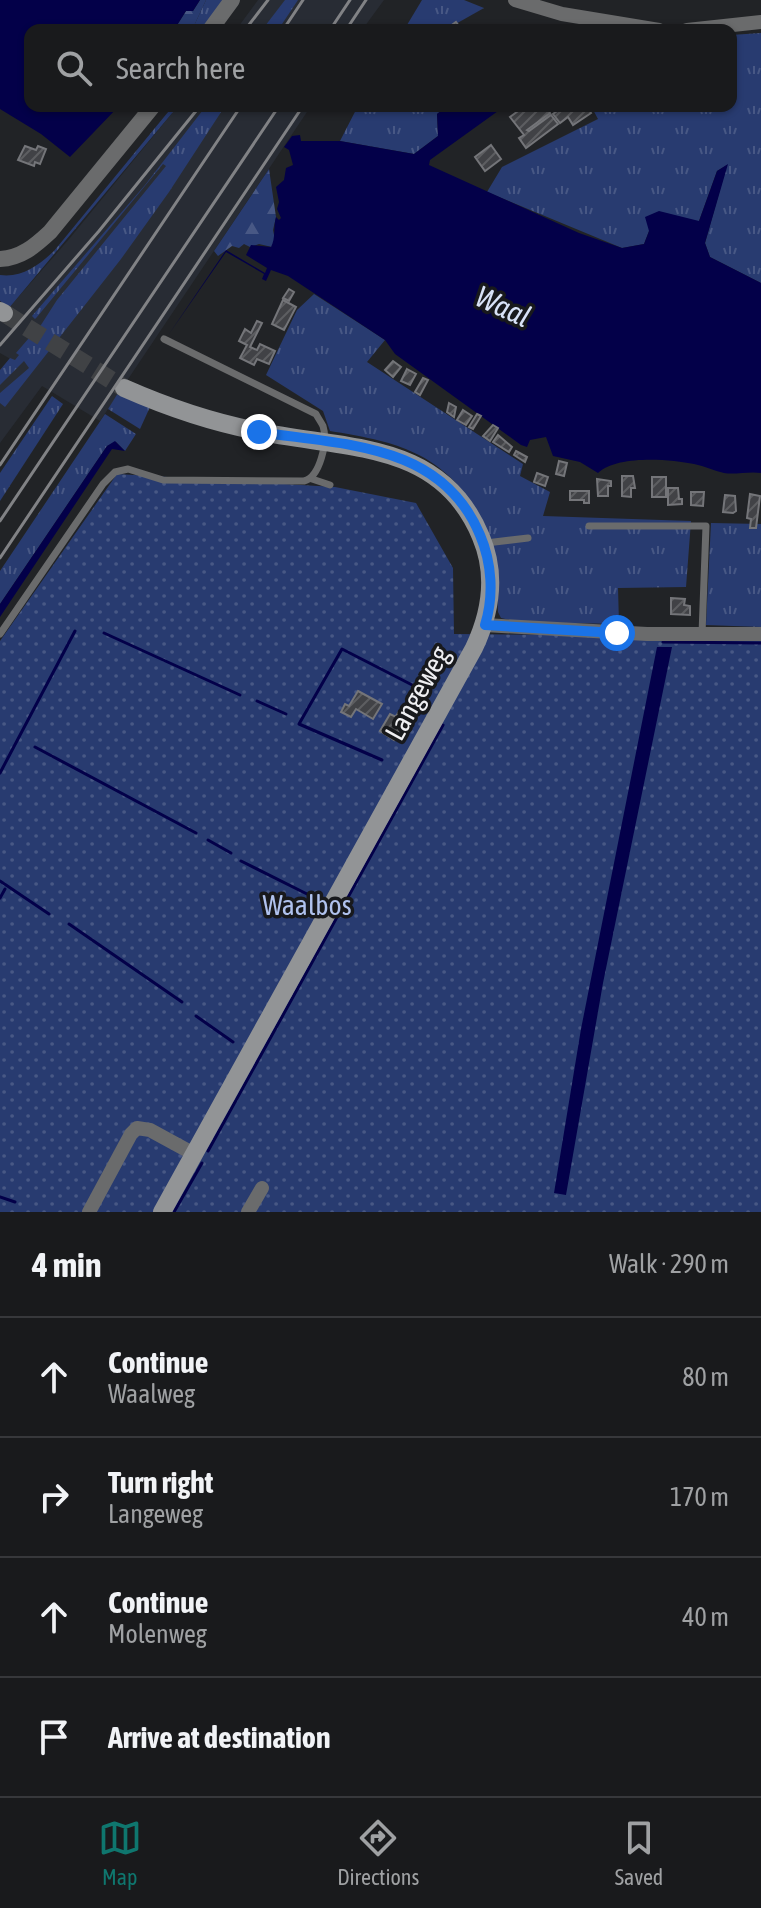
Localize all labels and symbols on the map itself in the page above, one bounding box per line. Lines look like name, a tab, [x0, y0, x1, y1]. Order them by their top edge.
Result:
water label: Waal	[471, 279, 536, 333]
route end	[241, 414, 277, 450]
route start	[599, 615, 635, 651]
street label: Langeweg	[378, 640, 456, 746]
park label: Waalbos	[262, 889, 352, 921]

